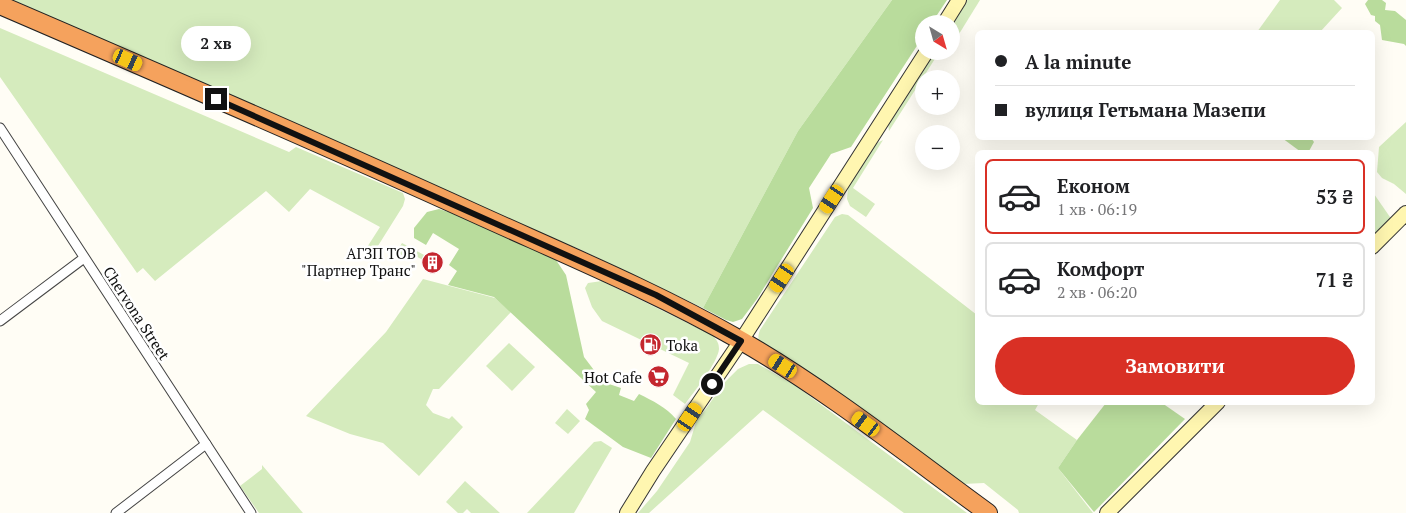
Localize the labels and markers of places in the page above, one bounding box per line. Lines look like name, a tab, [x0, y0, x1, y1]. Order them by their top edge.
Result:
place label: АГЗП ТОВ "Партнер Транс"	[301, 243, 416, 280]
building icon: АГЗП ТОВ "Партнер Транс"	[420, 250, 444, 274]
fuel station icon: Toka	[638, 333, 662, 357]
place label: Toka	[666, 335, 698, 355]
supermarket icon: Hot Cafe	[646, 365, 670, 389]
place label: Hot Cafe	[584, 367, 642, 387]

